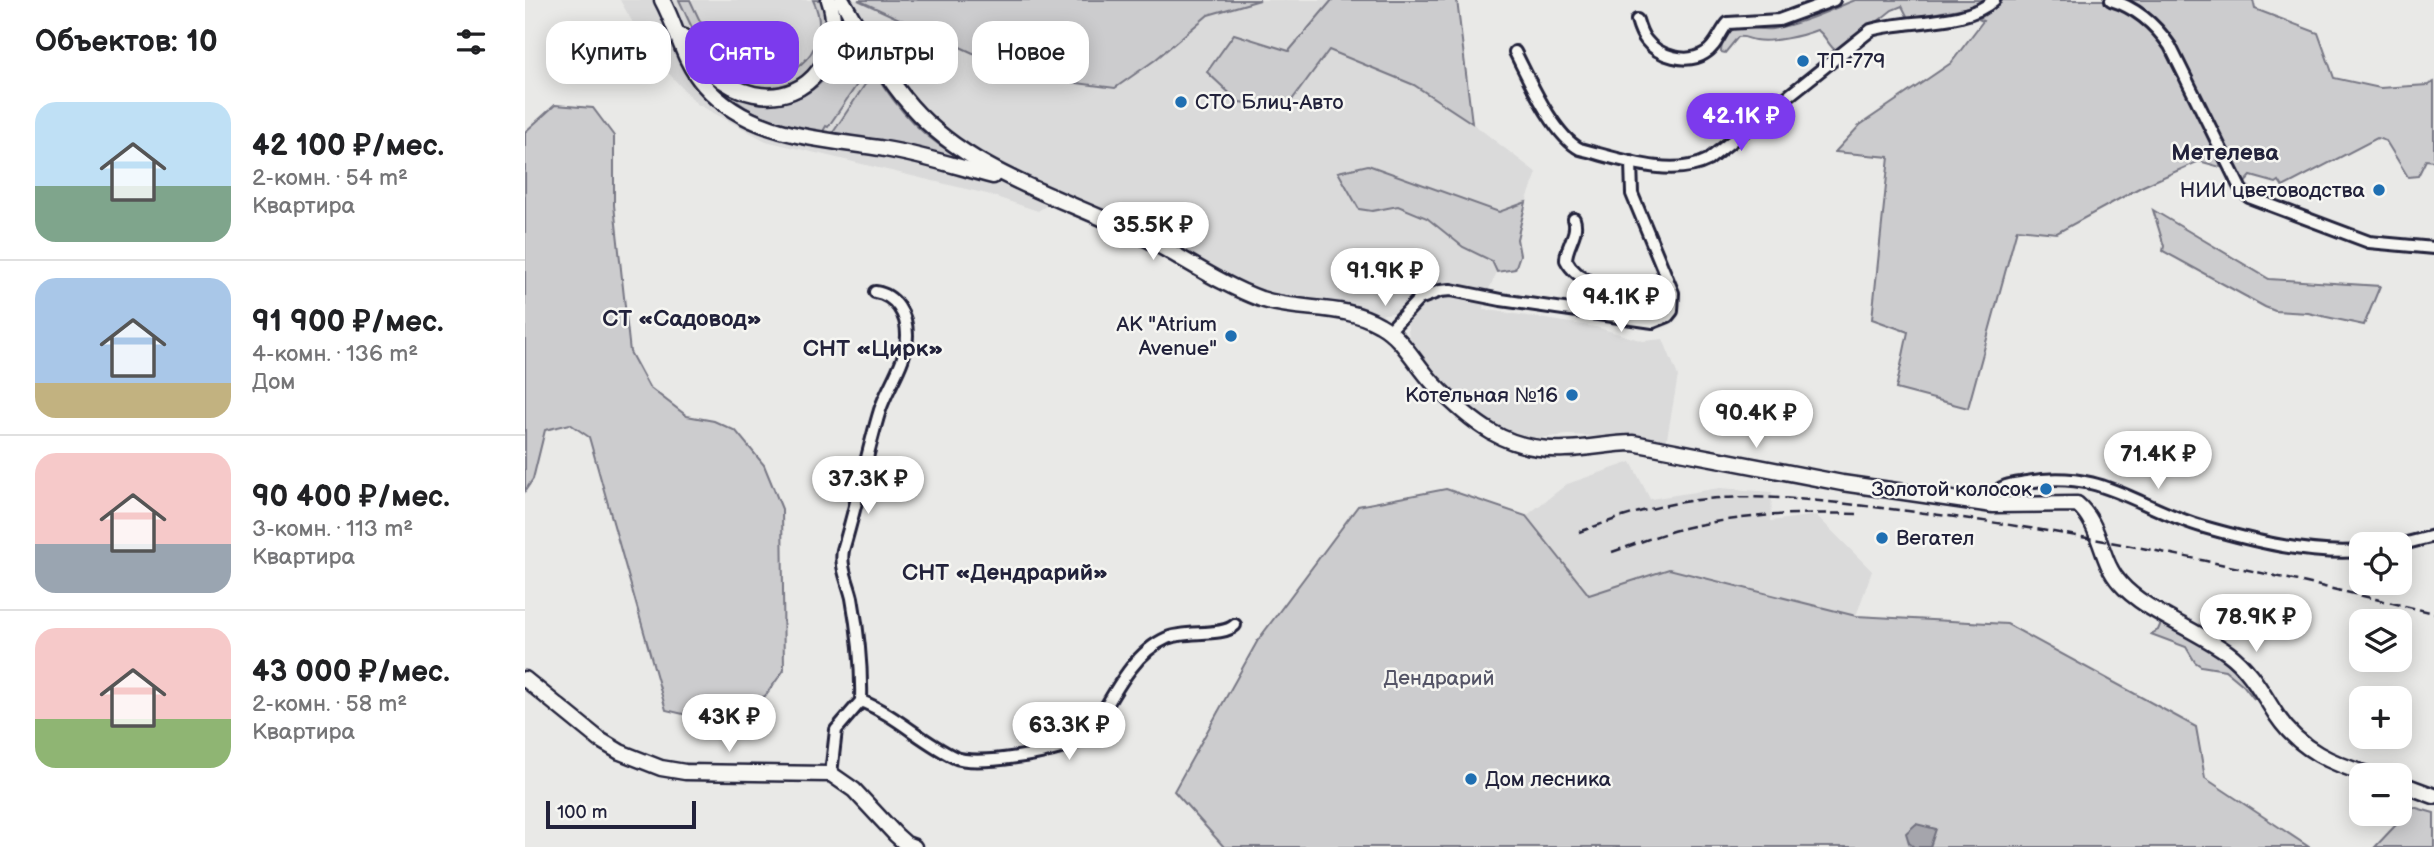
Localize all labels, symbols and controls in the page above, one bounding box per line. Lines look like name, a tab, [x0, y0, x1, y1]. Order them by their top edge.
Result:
chip: Купить	[546, 21, 671, 84]
chip: Снять	[685, 21, 799, 84]
chip: Фильтры	[813, 21, 958, 84]
chip: Новое	[972, 21, 1089, 84]
icon: filters	[452, 23, 490, 61]
text: Объектов: 10	[35, 24, 218, 60]
place label: ТП-779	[1817, 49, 1885, 74]
marker: ТП-779	[1795, 53, 1811, 69]
place label: СТО Блиц-Авто	[1195, 90, 1343, 115]
marker: СТО Блиц-Авто	[1173, 94, 1189, 110]
pin: 42.1K ₽	[1676, 94, 1806, 153]
text: 42.1K ₽	[1702, 102, 1780, 130]
text: 42 100 ₽/мес.	[252, 128, 444, 164]
icon: home	[91, 130, 175, 214]
district label: Метелева	[2171, 139, 2279, 167]
text: 2-комн. · 54 m²	[252, 164, 408, 192]
place label: НИИ цветоводства	[2180, 178, 2366, 203]
marker: НИИ цветоводства	[2371, 182, 2387, 198]
text: Квартира	[252, 192, 355, 220]
pin: 35.5K ₽	[1088, 202, 1218, 262]
text: 35.5K ₽	[1113, 211, 1193, 239]
pin: 91.9K ₽	[1320, 248, 1450, 308]
text: 91.9K ₽	[1347, 257, 1423, 285]
pin: 94.1K ₽	[1556, 274, 1686, 334]
text: 94.1K ₽	[1582, 283, 1660, 311]
text: 91 900 ₽/мес.	[252, 304, 444, 340]
district label: СТ «Садовод»	[602, 305, 762, 333]
icon: home	[91, 306, 175, 390]
place label: АК "Atrium Avenue"	[1115, 312, 1217, 361]
marker: АК "Atrium Avenue"	[1223, 328, 1239, 344]
district label: СНТ «Цирк»	[803, 335, 943, 363]
text: 4-комн. · 136 m²	[252, 340, 418, 368]
text: Дом	[252, 368, 295, 396]
place label: Котельная №16	[1405, 383, 1558, 408]
marker: Котельная №16	[1564, 387, 1580, 403]
pin: 90.4K ₽	[1691, 391, 1821, 450]
text: 90.4K ₽	[1715, 399, 1797, 427]
pin: 71.4K ₽	[2093, 432, 2223, 491]
text: 71.4K ₽	[2120, 440, 2196, 468]
pin: 37.3K ₽	[803, 456, 933, 516]
text: 37.3K ₽	[828, 465, 908, 493]
place label: Золотой колосок	[1872, 477, 2032, 502]
text: 90 400 ₽/мес.	[252, 479, 450, 515]
icon: home	[91, 481, 175, 565]
marker: Золотой колосок	[2038, 481, 2054, 497]
text: 3-комн. · 113 m²	[252, 515, 413, 543]
place label: Вегател	[1896, 526, 1975, 551]
marker: Вегател	[1874, 530, 1890, 546]
map controls	[2349, 532, 2412, 826]
button: locate	[2349, 532, 2412, 595]
text: Квартира	[252, 543, 355, 571]
district label: СНТ «Дендрарий»	[902, 559, 1108, 587]
pin: 78.9K ₽	[2191, 594, 2321, 654]
text: 78.9K ₽	[2216, 603, 2296, 631]
button: layers	[2349, 609, 2412, 672]
text: 43 000 ₽/мес.	[252, 654, 450, 690]
icon: home	[91, 656, 175, 740]
park label: Дендрарий	[1383, 666, 1495, 691]
button: +	[2349, 686, 2412, 749]
text: 2-комн. · 58 m²	[252, 690, 407, 718]
pin: 43K ₽	[680, 694, 778, 754]
pin: 63.3K ₽	[1004, 702, 1134, 762]
text: 43K ₽	[698, 703, 760, 731]
text: 63.3K ₽	[1028, 711, 1110, 739]
text: Квартира	[252, 718, 355, 746]
button: −	[2349, 763, 2412, 826]
place label: Дом лесника	[1485, 767, 1612, 792]
marker: Дом лесника	[1463, 771, 1479, 787]
scale bar	[546, 798, 697, 830]
text: 100 m	[557, 801, 608, 824]

